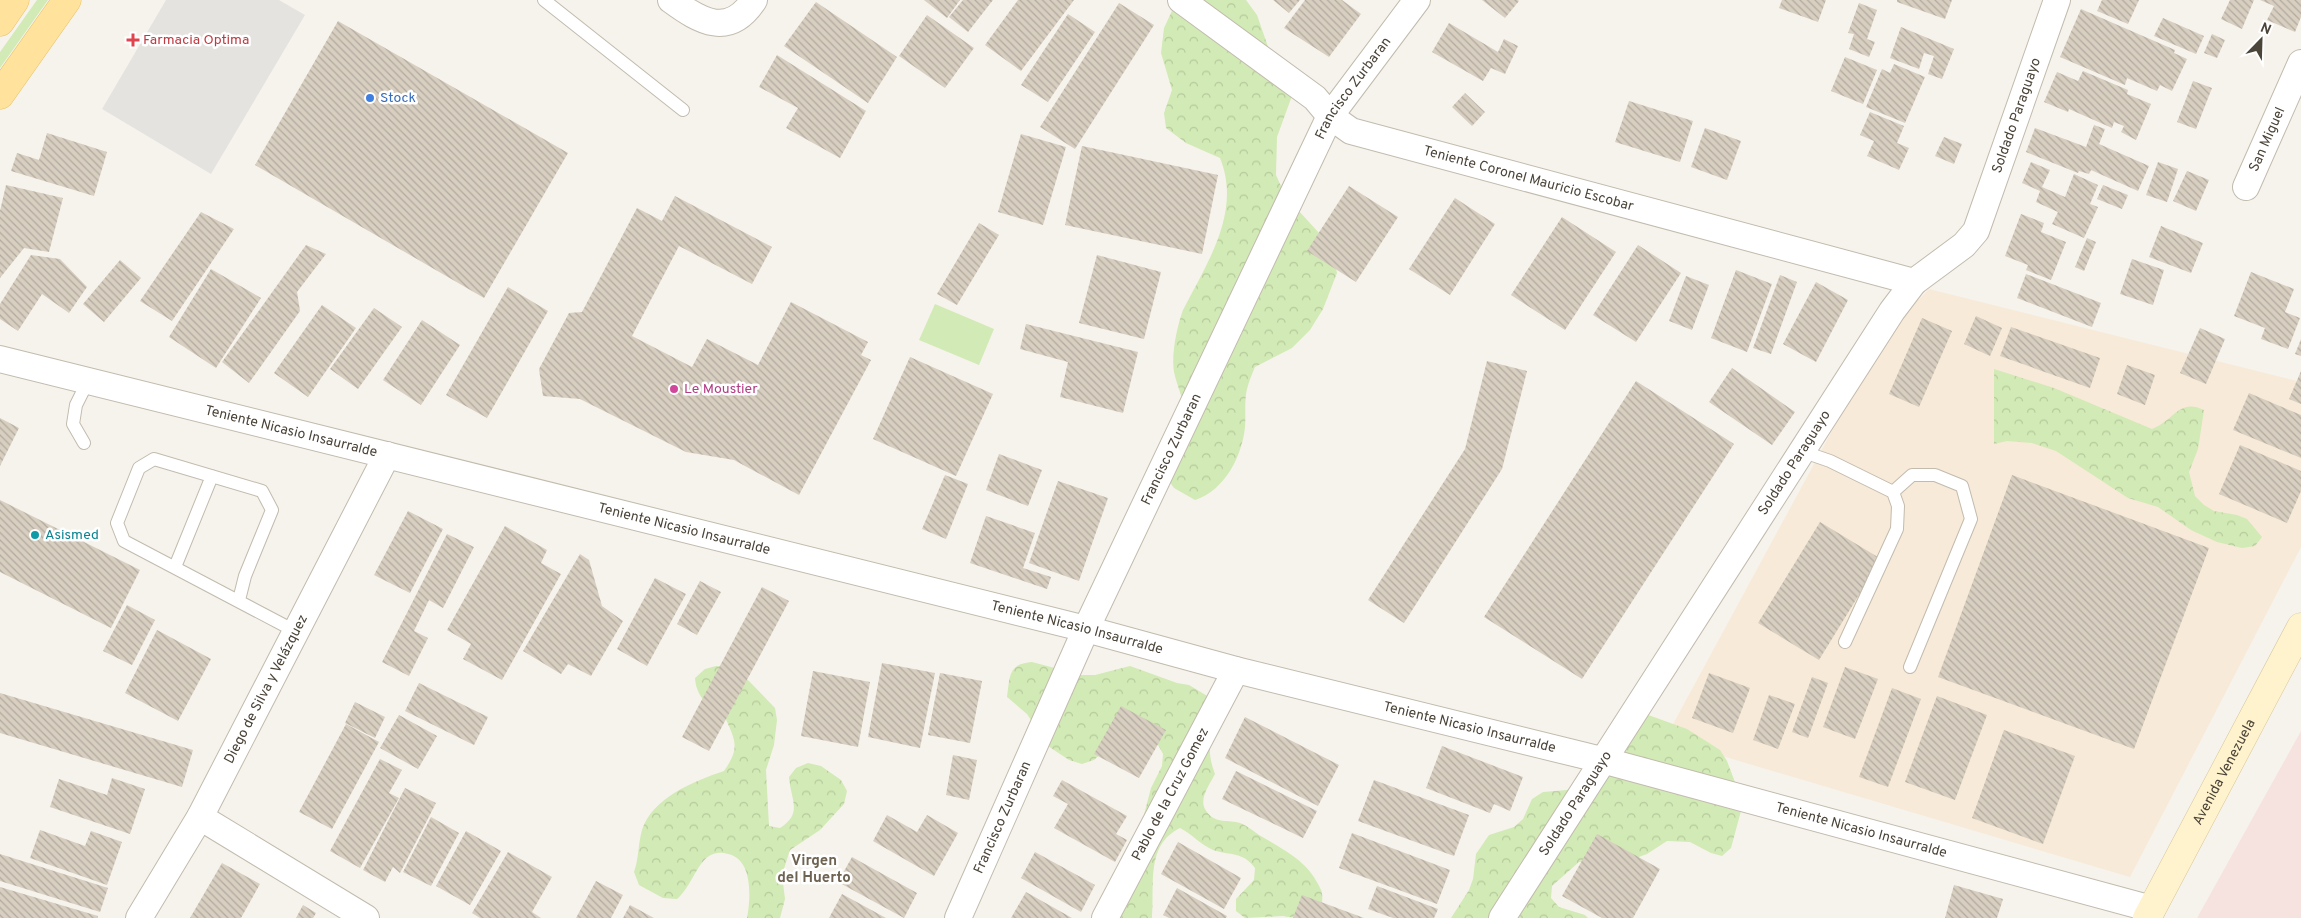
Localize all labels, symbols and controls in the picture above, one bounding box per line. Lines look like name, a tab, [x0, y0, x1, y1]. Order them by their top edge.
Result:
north arrow	[2236, 15, 2286, 65]
text: N	[2258, 20, 2273, 39]
place label: Farmacia Optima	[143, 32, 249, 49]
marker: Farmacia Optima	[127, 34, 139, 46]
street label: Francisco Zurbaran	[1312, 34, 1395, 142]
street label: Soldado Paraguayo	[1988, 55, 2045, 175]
place label: Stock	[380, 90, 416, 107]
marker: Stock	[364, 92, 376, 104]
street label: San Miguel	[2245, 105, 2289, 174]
street label: Teniente Coronel Mauricio Escobar	[1421, 142, 1636, 215]
place label: Le Moustier	[684, 381, 758, 398]
marker: Le Moustier	[668, 383, 680, 395]
street label: Francisco Zurbaran	[1138, 391, 1205, 508]
street label: Teniente Nicasio Insaurralde	[203, 402, 379, 461]
street label: Soldado Paraguayo	[1755, 407, 1834, 518]
street label: Teniente Nicasio Insaurralde	[596, 499, 772, 559]
place label: Asismed	[45, 527, 99, 544]
marker: Asismed	[29, 529, 41, 541]
street label: Teniente Nicasio Insaurralde	[989, 597, 1165, 658]
street label: Diego de Silva y Velázquez	[221, 612, 312, 766]
street label: Teniente Nicasio Insaurralde	[1381, 698, 1557, 757]
street label: Avenida Venezuela	[2189, 716, 2259, 828]
street label: Pablo de la Cruz Gomez	[1128, 725, 1213, 864]
street label: Soldado Paraguayo	[1536, 748, 1616, 859]
street label: Francisco Zurbaran	[970, 758, 1035, 876]
street label: Teniente Nicasio Insaurralde	[1774, 799, 1949, 862]
district label: Virgen del Huerto	[777, 852, 851, 888]

